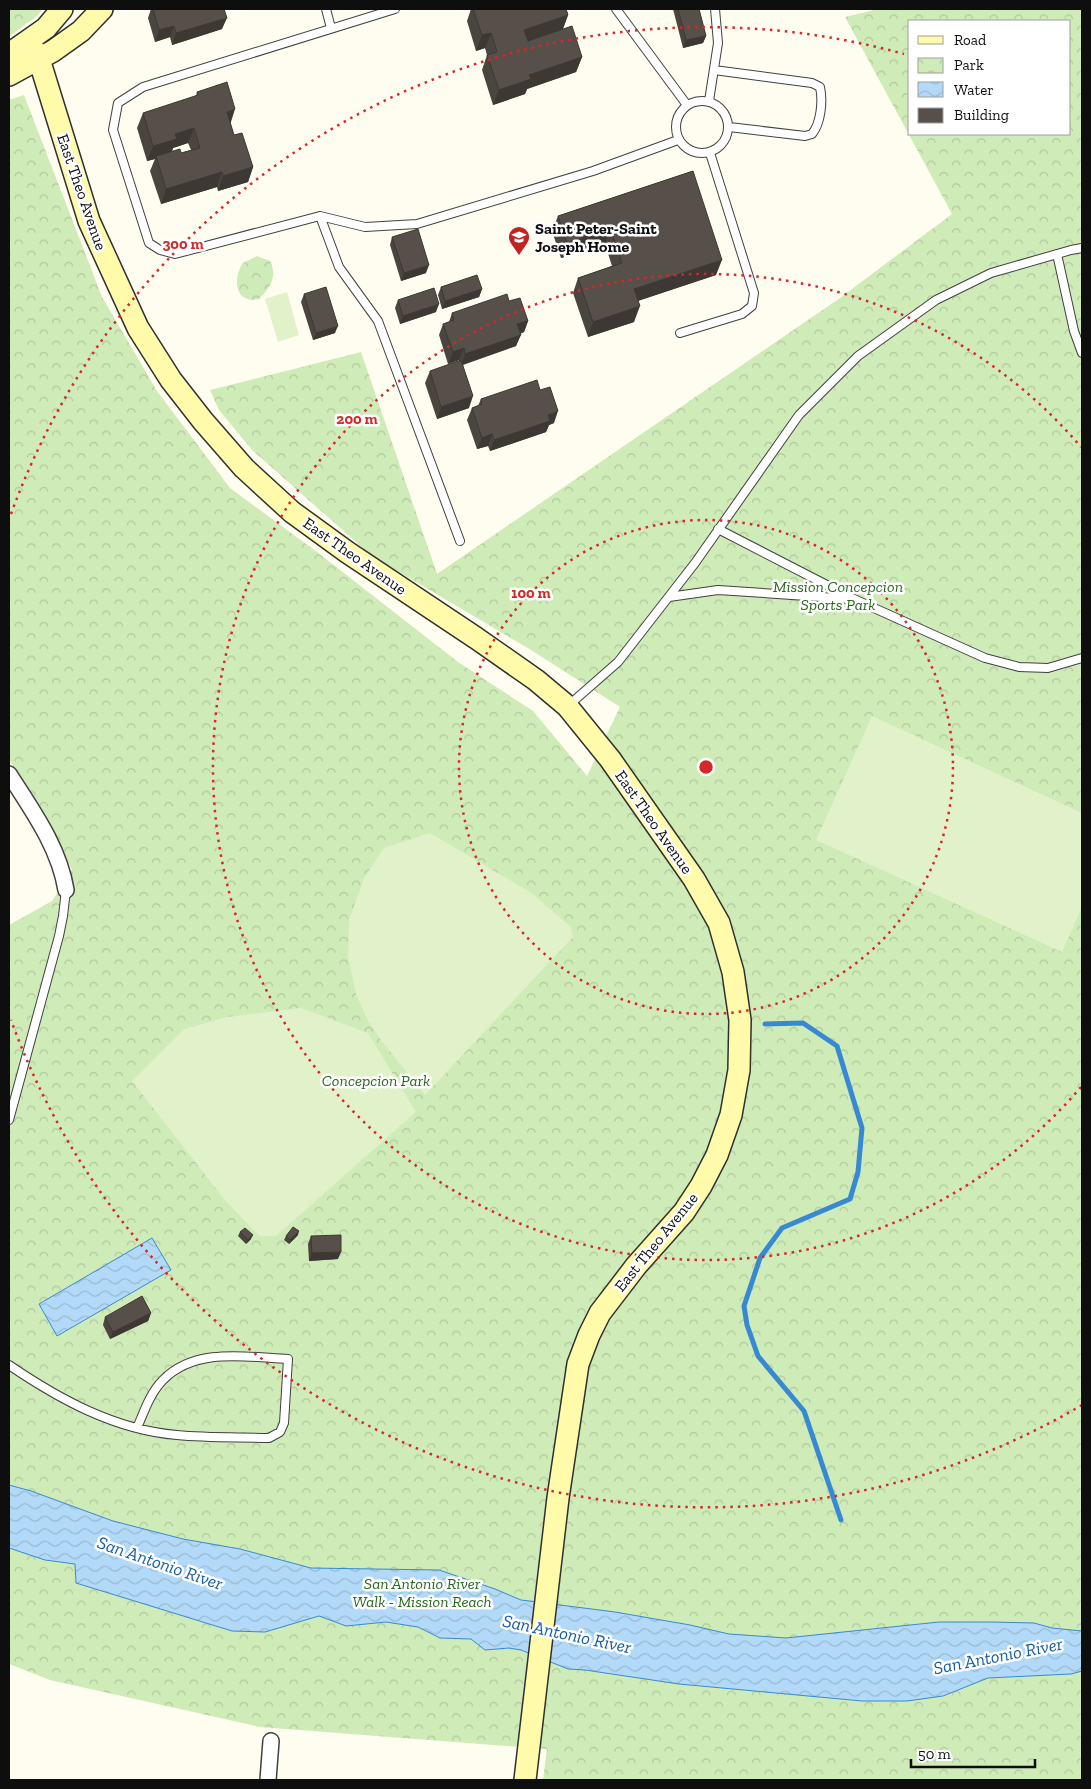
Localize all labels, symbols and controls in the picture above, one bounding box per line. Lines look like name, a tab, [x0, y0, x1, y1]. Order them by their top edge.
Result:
legend	[908, 20, 1071, 135]
text: Road	[954, 31, 987, 49]
text: Park	[954, 56, 984, 74]
text: Water	[954, 81, 994, 99]
text: Building	[954, 106, 1009, 124]
street label: East Theo Avenue	[53, 131, 111, 253]
place label: Saint Peter-Saint Joseph Home	[535, 219, 657, 256]
school or university icon: Saint Peter-Saint Joseph Home	[507, 225, 531, 256]
text: 300 m	[162, 235, 204, 253]
text: 200 m	[336, 410, 378, 428]
street label: East Theo Avenue	[300, 513, 410, 599]
park label: Mission Concepcion Sports Park	[773, 577, 903, 614]
text: 100 m	[511, 584, 551, 602]
centre of rings	[697, 758, 715, 776]
street label: East Theo Avenue	[611, 767, 697, 877]
park label: Concepcion Park	[322, 1071, 430, 1090]
street label: East Theo Avenue	[610, 1189, 702, 1295]
water label: San Antonio River	[94, 1531, 226, 1595]
park label: San Antonio River Walk - Mission Reach	[352, 1574, 492, 1611]
water label: San Antonio River	[501, 1610, 634, 1659]
water label: San Antonio River	[932, 1633, 1065, 1679]
scale bar	[911, 1736, 1035, 1768]
text: 50 m	[918, 1745, 951, 1763]

